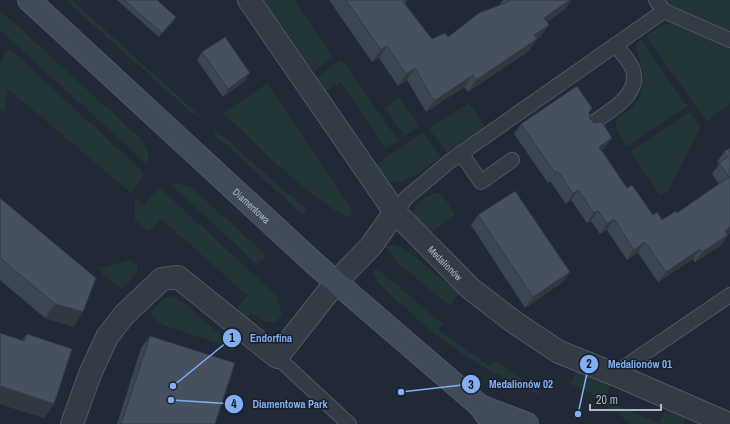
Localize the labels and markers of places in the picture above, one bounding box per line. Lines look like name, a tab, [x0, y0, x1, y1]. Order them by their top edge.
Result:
callout: Endorfina	[222, 326, 300, 349]
callout: Medalionów 01	[579, 353, 680, 376]
callout: Medalionów 02	[461, 373, 561, 396]
callout: Diamentowa Park	[224, 392, 335, 415]

